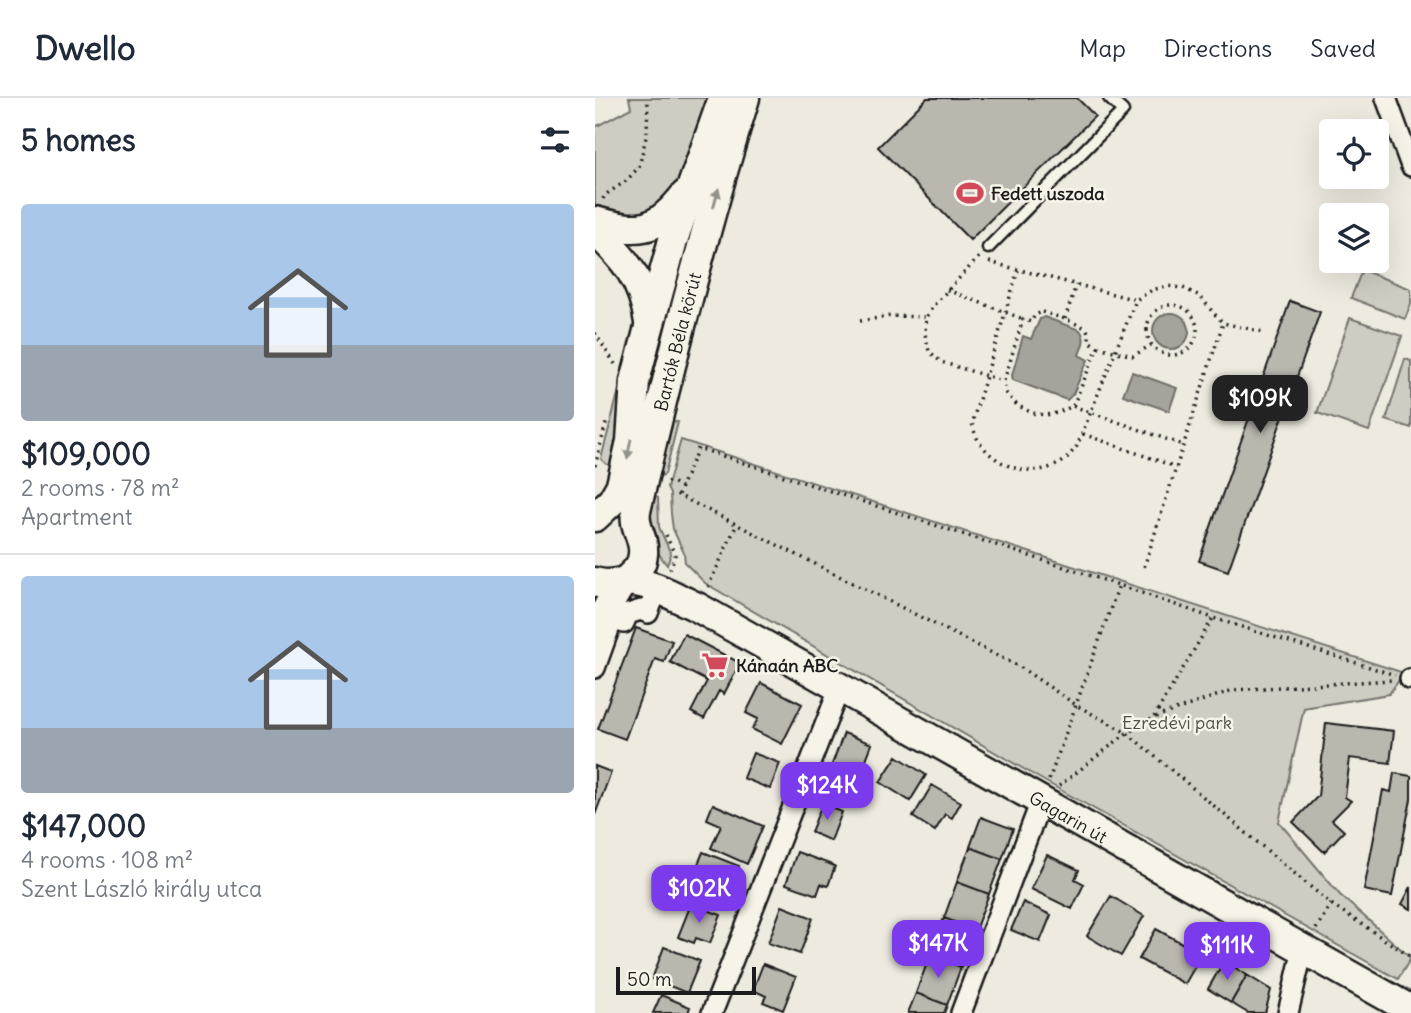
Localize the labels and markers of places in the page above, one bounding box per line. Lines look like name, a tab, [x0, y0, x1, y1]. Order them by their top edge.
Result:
sports icon: Fedett uszoda	[955, 178, 985, 208]
place label: Fedett uszoda	[991, 182, 1105, 205]
pin: $109K	[1211, 376, 1309, 435]
supermarket icon: Kánaán ABC	[700, 650, 730, 680]
place label: Kánaán ABC	[736, 654, 838, 677]
pin: $124K	[778, 762, 876, 822]
pin: $102K	[650, 866, 748, 925]
pin: $147K	[889, 920, 987, 980]
pin: $111K	[1178, 922, 1276, 982]

